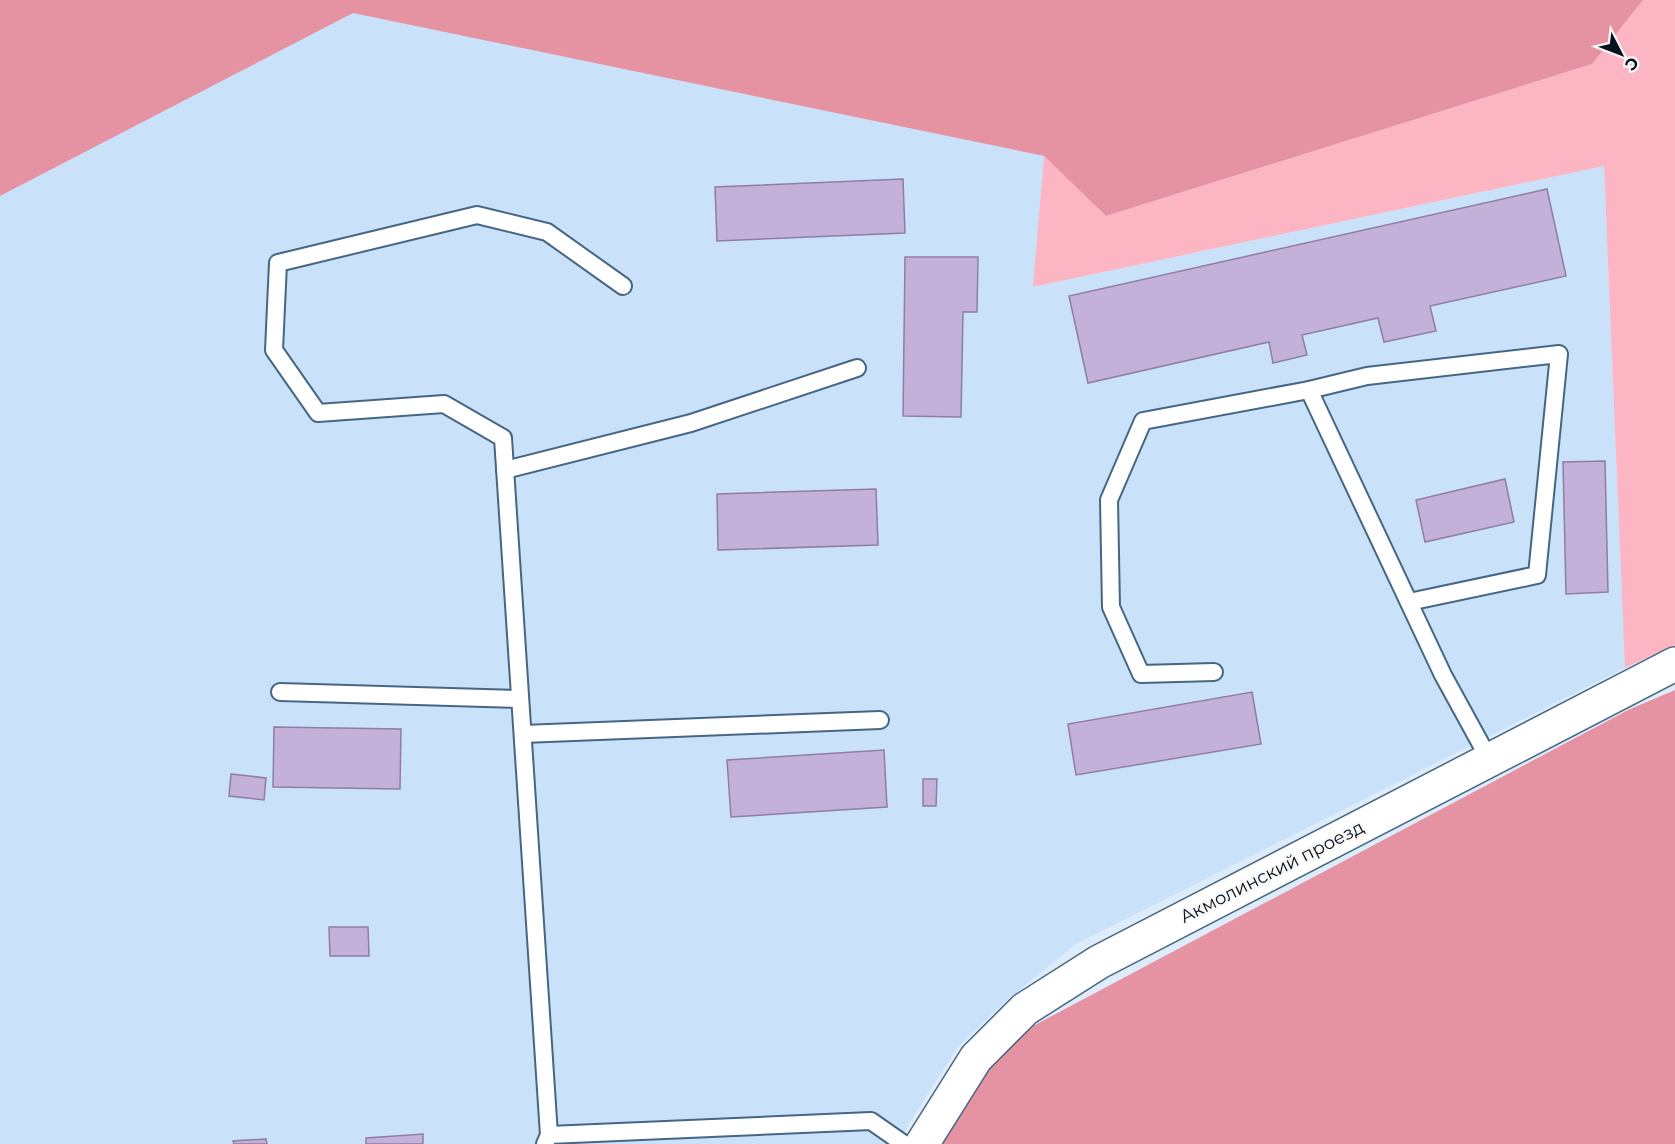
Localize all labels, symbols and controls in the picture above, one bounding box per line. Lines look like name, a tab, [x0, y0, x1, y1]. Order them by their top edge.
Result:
north arrow	[1591, 24, 1651, 84]
text: С	[1621, 53, 1643, 75]
street label: Акмолинский проезд	[1176, 816, 1368, 928]

